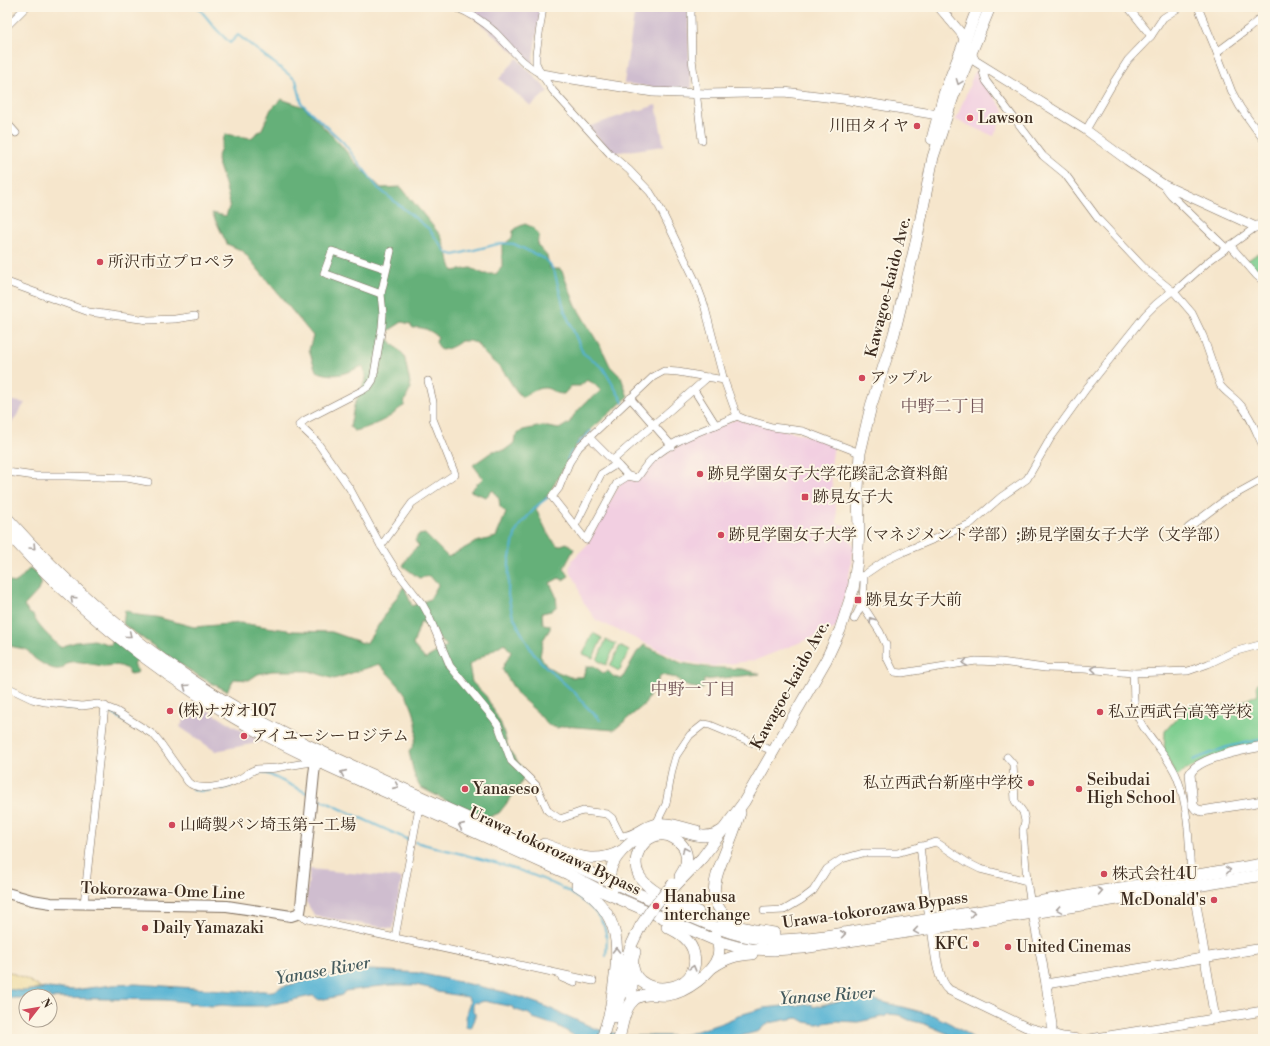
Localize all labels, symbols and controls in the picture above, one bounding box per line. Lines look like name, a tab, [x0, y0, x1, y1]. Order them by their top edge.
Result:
one-way arrow	[955, 78, 963, 85]
place label: Lawson	[978, 108, 1034, 128]
marker: Lawson	[965, 113, 975, 123]
place label: 川田タイヤ	[829, 116, 909, 136]
marker: 川田タイヤ	[912, 121, 922, 131]
street label: Kawagoe-kaido Ave.	[861, 214, 915, 360]
place label: 所沢市立プロペラ	[108, 252, 236, 272]
marker: 所沢市立プロペラ	[95, 257, 105, 267]
place label: アップル	[870, 368, 932, 388]
marker: アップル	[857, 373, 867, 383]
district label: 中野二丁目	[901, 396, 986, 418]
place label: 跡見学園女子大学花蹊記念資料館	[708, 464, 948, 484]
marker: 跡見学園女子大学花蹊記念資料館	[695, 469, 705, 479]
place label: 跡見女子大	[813, 487, 893, 507]
marker: 跡見女子大	[800, 492, 810, 502]
place label: 跡見学園女子大学（マネジメント学部）;跡見学園女子大学（文学部）	[729, 525, 1229, 545]
marker: 跡見学園女子大学（マネジメント学部）;跡見学園女子大学（文学部）	[716, 530, 726, 540]
one-way arrow	[28, 542, 36, 550]
place label: 跡見女子大前	[866, 590, 962, 610]
marker: 跡見女子大前	[853, 595, 863, 605]
one-way arrow	[70, 596, 78, 603]
street label: Kawagoe-kaido Ave.	[746, 617, 834, 753]
one-way arrow	[870, 617, 877, 624]
one-way arrow	[125, 630, 132, 637]
one-way arrow	[962, 658, 968, 667]
one-way arrow	[1091, 665, 1097, 674]
district label: 中野一丁目	[651, 679, 736, 701]
one-way arrow	[184, 685, 191, 692]
place label: (株)ナガオ107	[178, 701, 276, 721]
place label: 私立西武台高等学校	[1108, 702, 1252, 722]
marker: (株)ナガオ107	[165, 706, 175, 716]
marker: 私立西武台高等学校	[1095, 707, 1105, 717]
place label: アイユーシーロジテム	[252, 726, 409, 746]
marker: アイユーシーロジテム	[239, 731, 249, 741]
one-way arrow	[339, 769, 346, 777]
place label: Seibudai High School	[1087, 770, 1176, 808]
place label: 私立西武台新座中学校	[863, 773, 1023, 793]
marker: 私立西武台新座中学校	[1026, 778, 1036, 788]
place label: Yanaseso	[472, 779, 540, 799]
one-way arrow	[392, 781, 400, 789]
marker: Yanaseso	[460, 784, 470, 794]
marker: Seibudai High School	[1074, 784, 1084, 794]
street label: Urawa-tokorozawa Bypass	[466, 802, 644, 900]
place label: 山崎製パン埼玉第一工場	[180, 815, 356, 835]
marker: 山崎製パン埼玉第一工場	[167, 820, 177, 830]
one-way arrow	[458, 823, 466, 831]
one-way arrow	[681, 847, 689, 854]
place label: 株式会社4U	[1112, 864, 1198, 884]
one-way arrow	[1225, 866, 1231, 875]
marker: 株式会社4U	[1099, 869, 1109, 879]
street label: Tokorozawa-Ome Line	[80, 878, 246, 904]
place label: Hanabusa interchange	[664, 887, 750, 925]
street label: Urawa-tokorozawa Bypass	[781, 887, 969, 933]
one-way arrow	[1097, 888, 1103, 896]
place label: McDonald's	[1120, 890, 1206, 910]
marker: McDonald's	[1209, 895, 1219, 905]
marker: Hanabusa interchange	[651, 901, 661, 911]
one-way arrow	[1056, 904, 1062, 913]
one-way arrow	[969, 909, 975, 918]
place label: Daily Yamazaki	[153, 918, 264, 938]
marker: Daily Yamazaki	[140, 923, 150, 933]
one-way arrow	[913, 926, 920, 935]
one-way arrow	[840, 929, 847, 938]
place label: KFC	[935, 934, 968, 954]
place label: United Cinemas	[1016, 937, 1131, 957]
marker: KFC	[971, 939, 981, 949]
marker: United Cinemas	[1003, 942, 1013, 952]
one-way arrow	[612, 947, 620, 953]
water label: Yanase River	[274, 952, 373, 990]
one-way arrow	[688, 964, 697, 971]
water label: Yanase River	[778, 982, 876, 1010]
north arrow	[18, 988, 58, 1028]
text: N	[37, 996, 54, 1011]

